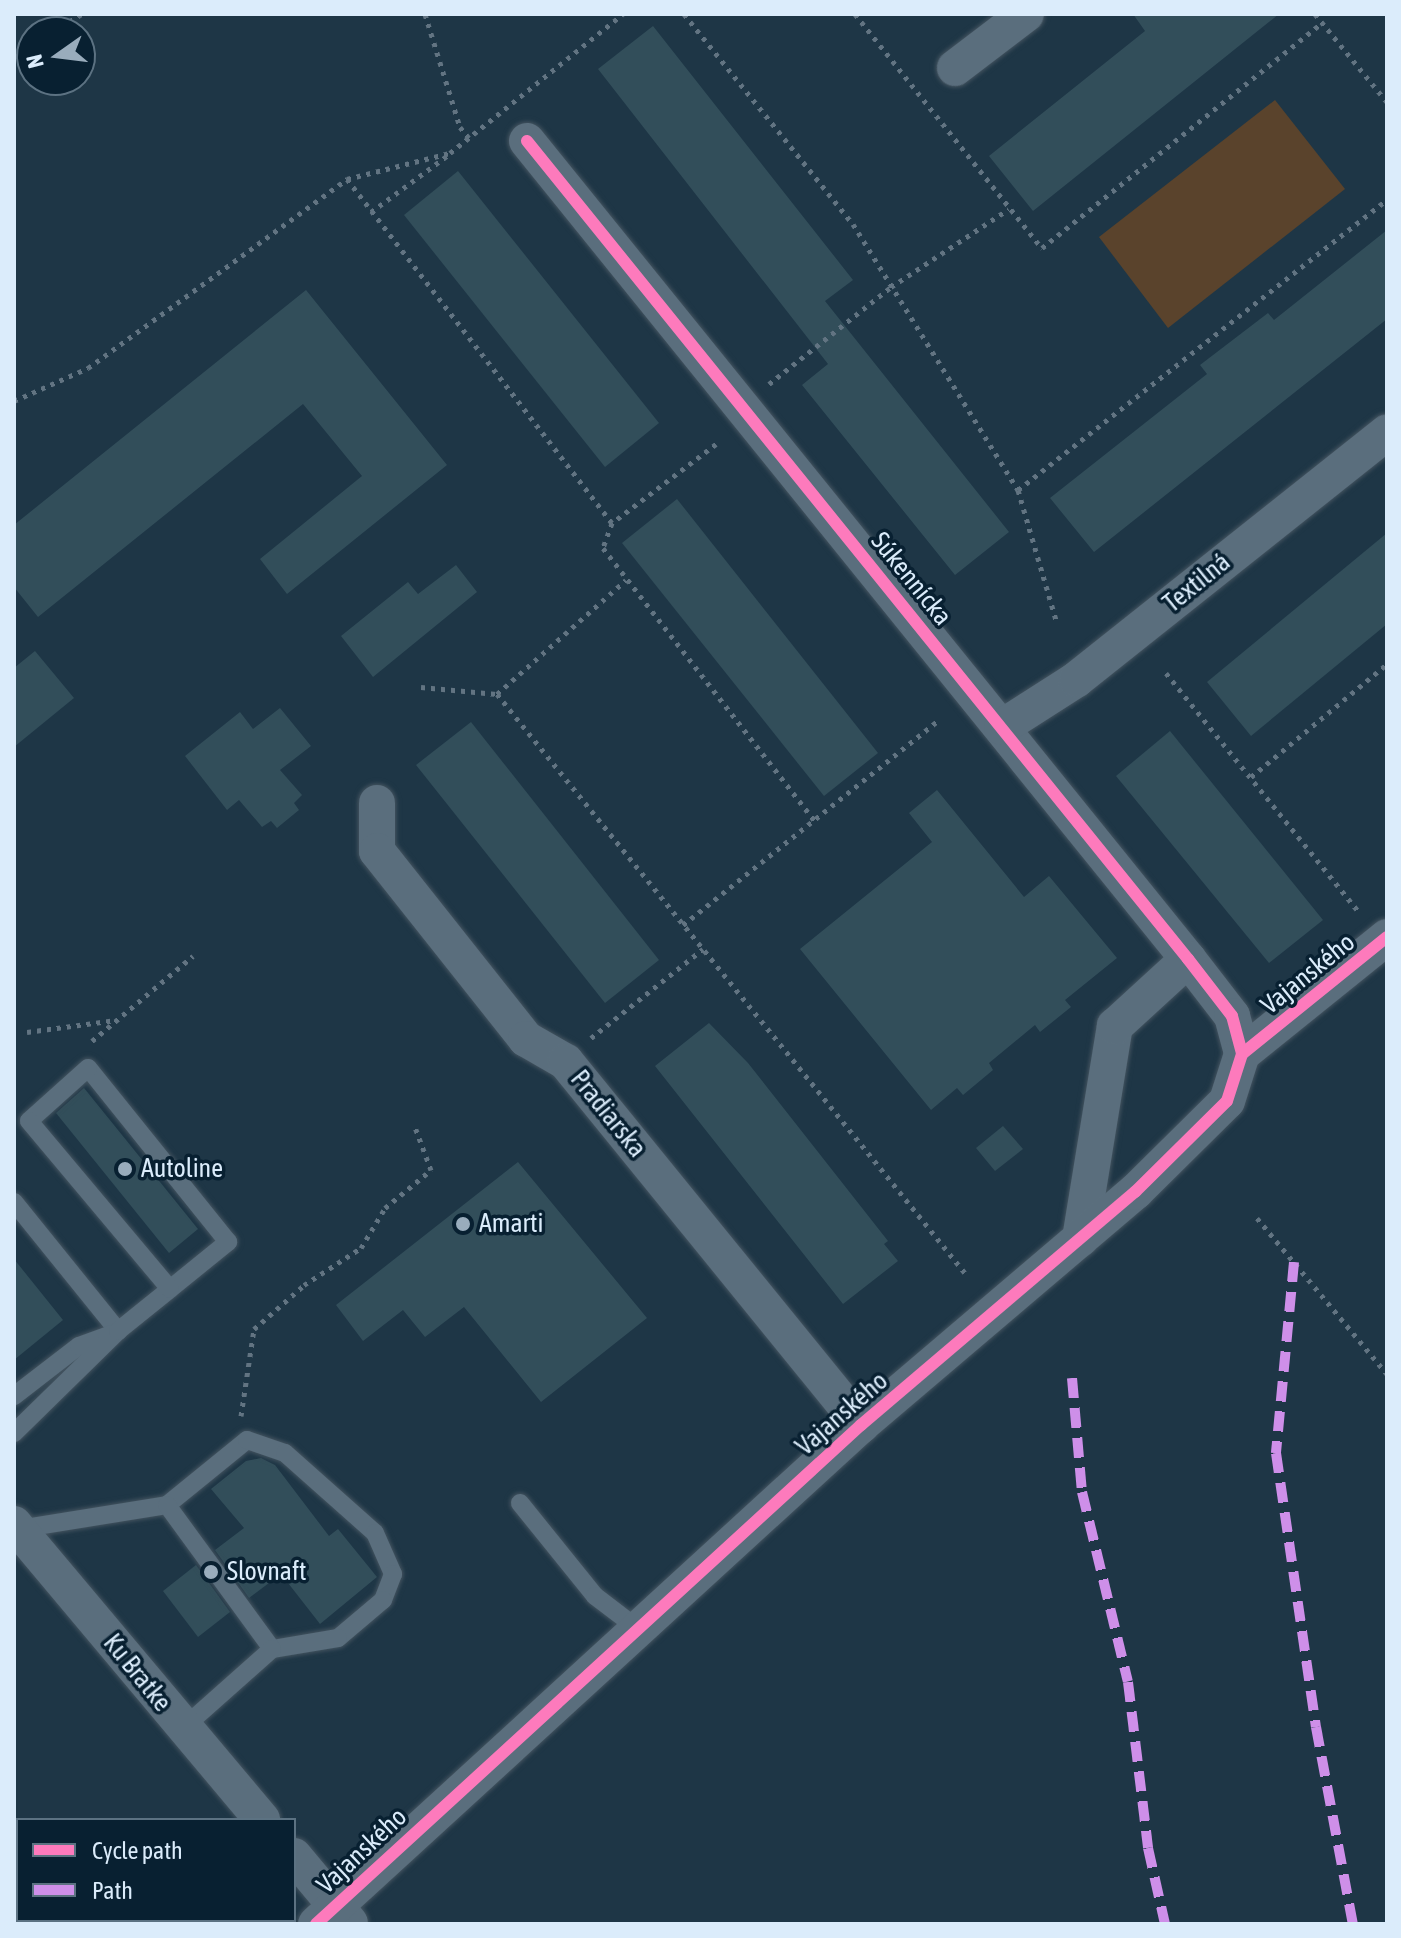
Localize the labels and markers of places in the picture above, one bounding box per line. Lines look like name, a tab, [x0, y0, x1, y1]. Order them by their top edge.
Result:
place label: Autoline	[141, 1153, 223, 1185]
marker: Autoline	[116, 1160, 134, 1178]
place label: Amarti	[479, 1208, 543, 1240]
marker: Amarti	[454, 1215, 472, 1233]
place label: Slovnaft	[227, 1556, 307, 1588]
marker: Slovnaft	[202, 1563, 220, 1581]

